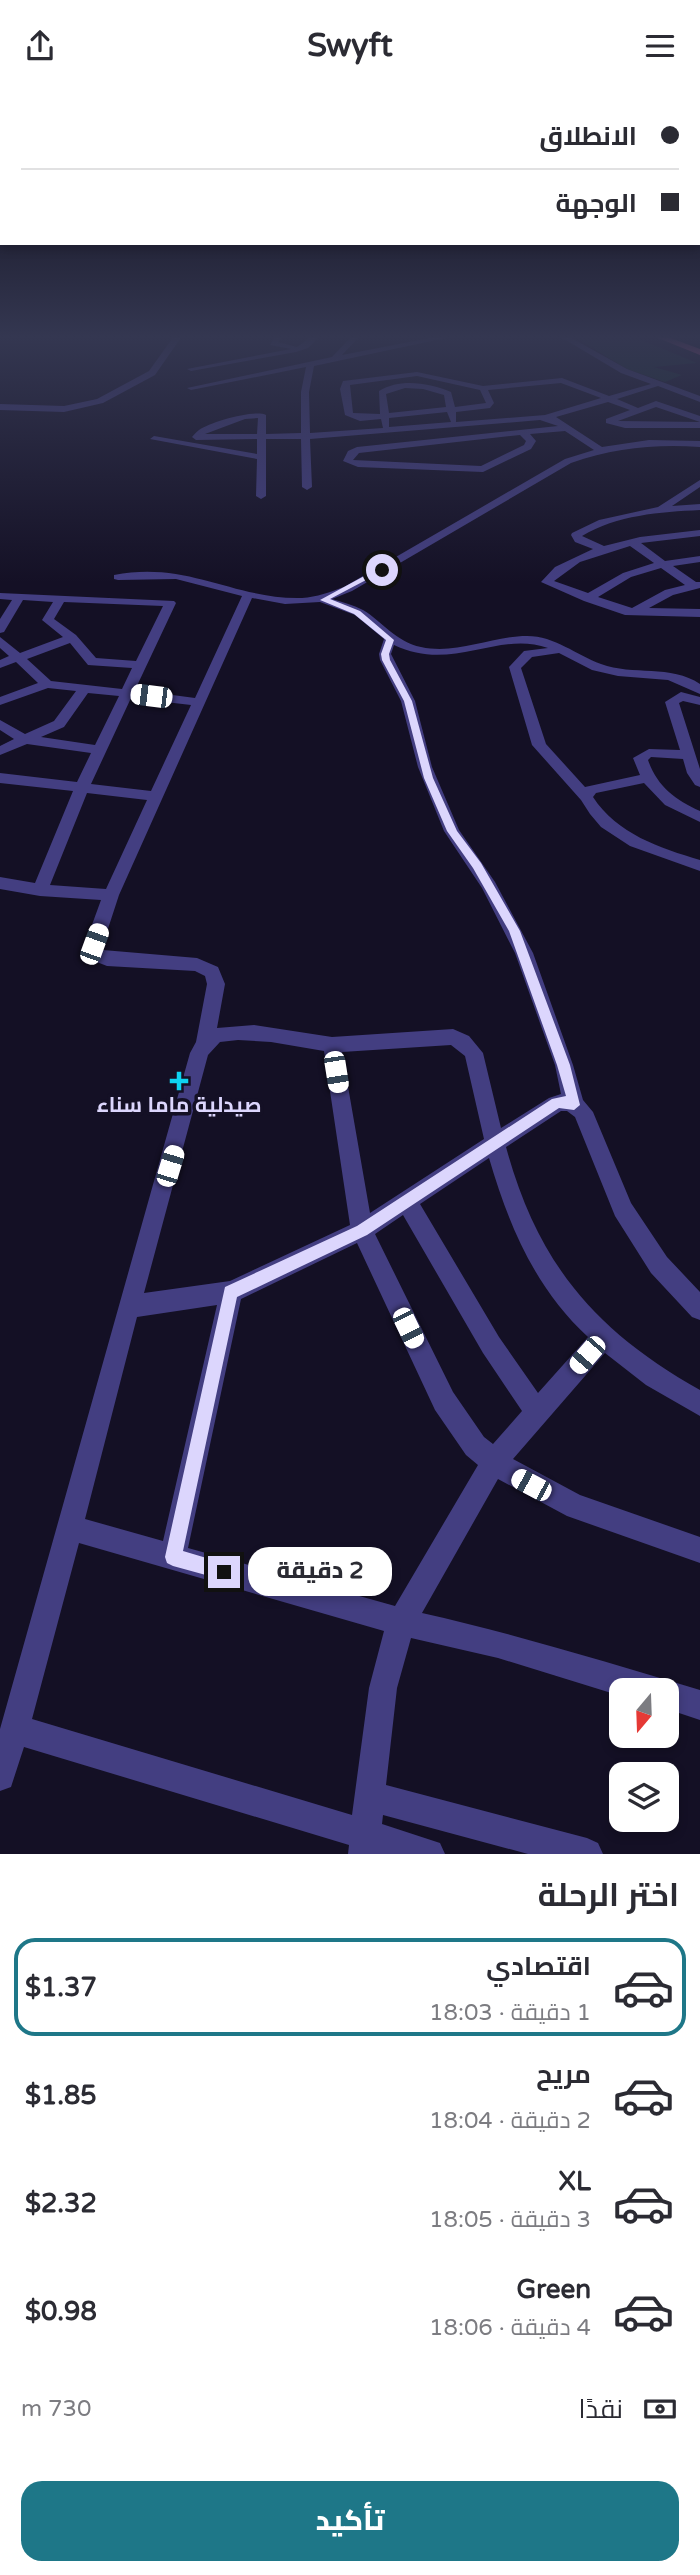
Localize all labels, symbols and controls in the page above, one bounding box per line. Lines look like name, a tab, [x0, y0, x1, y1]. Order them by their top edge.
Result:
icon: share	[21, 27, 59, 65]
text: Swyft	[307, 27, 393, 65]
icon: menu	[641, 27, 679, 65]
text: الانطلاق	[539, 121, 637, 152]
text: الوجهة	[556, 188, 637, 219]
route start	[366, 554, 398, 586]
car	[129, 683, 174, 709]
car	[77, 921, 112, 967]
car	[323, 1050, 350, 1094]
marker: صيدلية ماما سناء	[171, 1073, 187, 1089]
place label: صيدلية ماما سناء	[97, 1093, 261, 1118]
car	[154, 1143, 187, 1189]
car	[390, 1305, 427, 1351]
car	[566, 1332, 609, 1378]
car	[508, 1466, 555, 1504]
callout: 2 دقيقة	[248, 1547, 392, 1597]
route end	[208, 1556, 240, 1588]
text: 2 دقيقة	[276, 1557, 364, 1585]
north arrow	[609, 1678, 679, 1748]
map controls	[609, 1678, 679, 1832]
button: layers	[609, 1762, 679, 1832]
text: اختر الرحلة	[538, 1877, 679, 1915]
text: اقتصادي	[486, 1951, 591, 1982]
icon: car	[612, 1956, 675, 2019]
text: $1.37	[25, 1972, 97, 2003]
text: 1 دقيقة · 18:03	[429, 1999, 591, 2027]
text: مريح	[536, 2059, 591, 2090]
icon: car	[612, 2064, 675, 2127]
text: $1.85	[25, 2080, 97, 2111]
text: 2 دقيقة · 18:04	[429, 2107, 591, 2135]
text: XL	[559, 2166, 591, 2197]
icon: car	[612, 2172, 675, 2235]
text: $2.32	[25, 2188, 97, 2219]
text: 3 دقيقة · 18:05	[429, 2206, 591, 2234]
text: Green	[516, 2274, 591, 2305]
icon: car	[612, 2280, 675, 2343]
text: $0.98	[25, 2296, 97, 2327]
text: 4 دقيقة · 18:06	[429, 2314, 591, 2342]
icon: cash	[641, 2390, 679, 2428]
text: نقدًا	[579, 2394, 623, 2425]
text: 730 m	[21, 2395, 91, 2423]
button: تأكيد	[21, 2481, 679, 2561]

